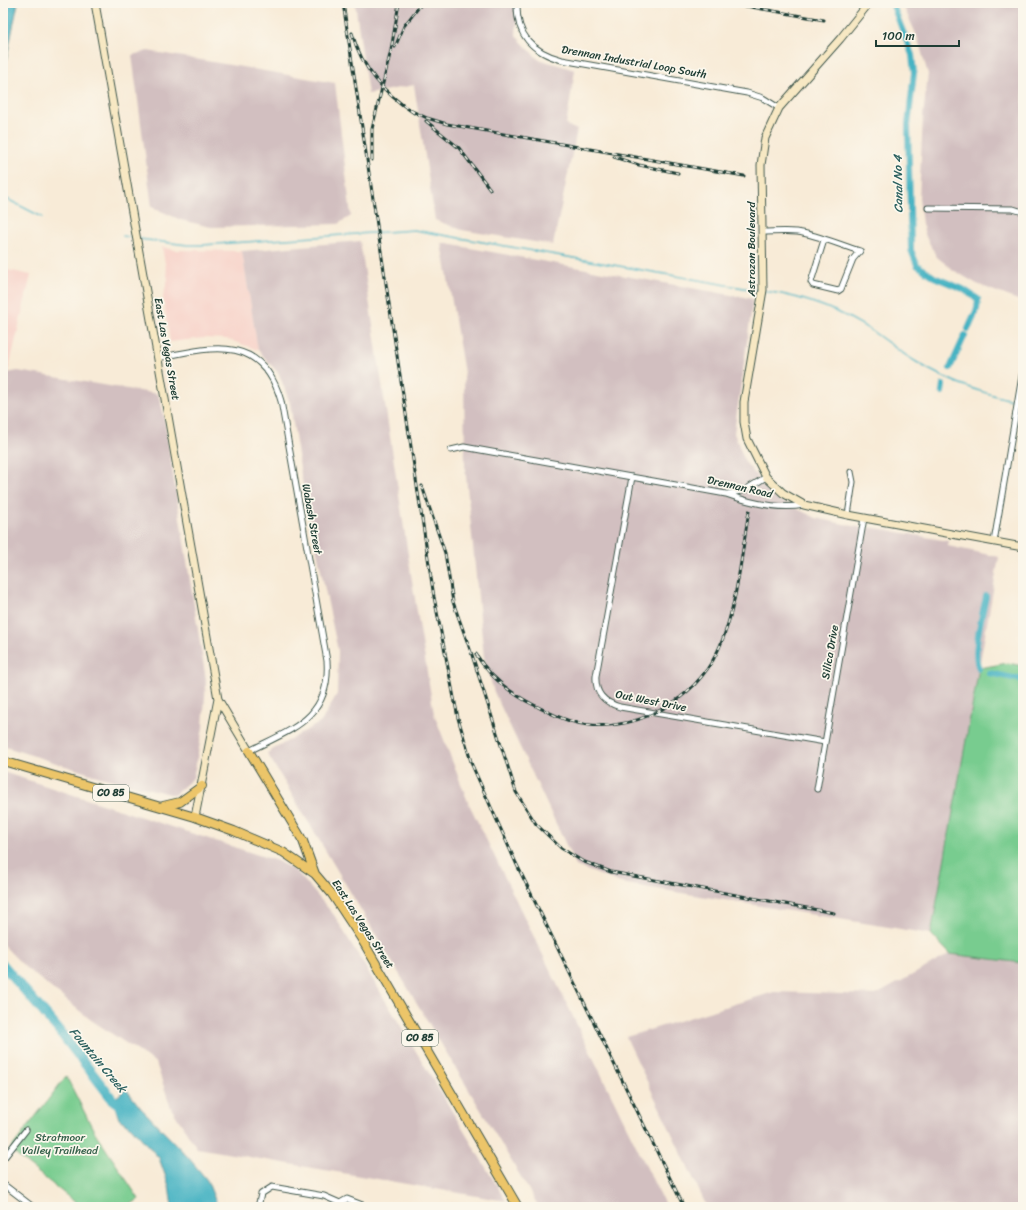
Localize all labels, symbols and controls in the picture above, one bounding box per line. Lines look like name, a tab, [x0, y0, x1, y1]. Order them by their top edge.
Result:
scale bar	[876, 22, 959, 48]
text: 100 m	[882, 25, 915, 47]
street label: Drennan Industrial Loop South	[560, 40, 708, 84]
water label: Canal No 4	[886, 154, 910, 213]
street label: Astrozon Boulevard	[742, 200, 761, 297]
street label: East Las Vegas Street	[149, 296, 185, 402]
street label: Drennan Road	[706, 470, 776, 504]
street label: Wabash Street	[296, 482, 328, 556]
street label: Silica Drive	[816, 623, 844, 681]
street label: Out West Drive	[614, 685, 689, 717]
road number: CO 85	[93, 785, 129, 801]
street label: East Las Vegas Street	[327, 875, 399, 973]
water label: Fountain Creek	[64, 1022, 133, 1099]
road number: CO 85	[402, 1030, 438, 1046]
park label: Stratmoor Valley Trailhead	[22, 1128, 99, 1160]

